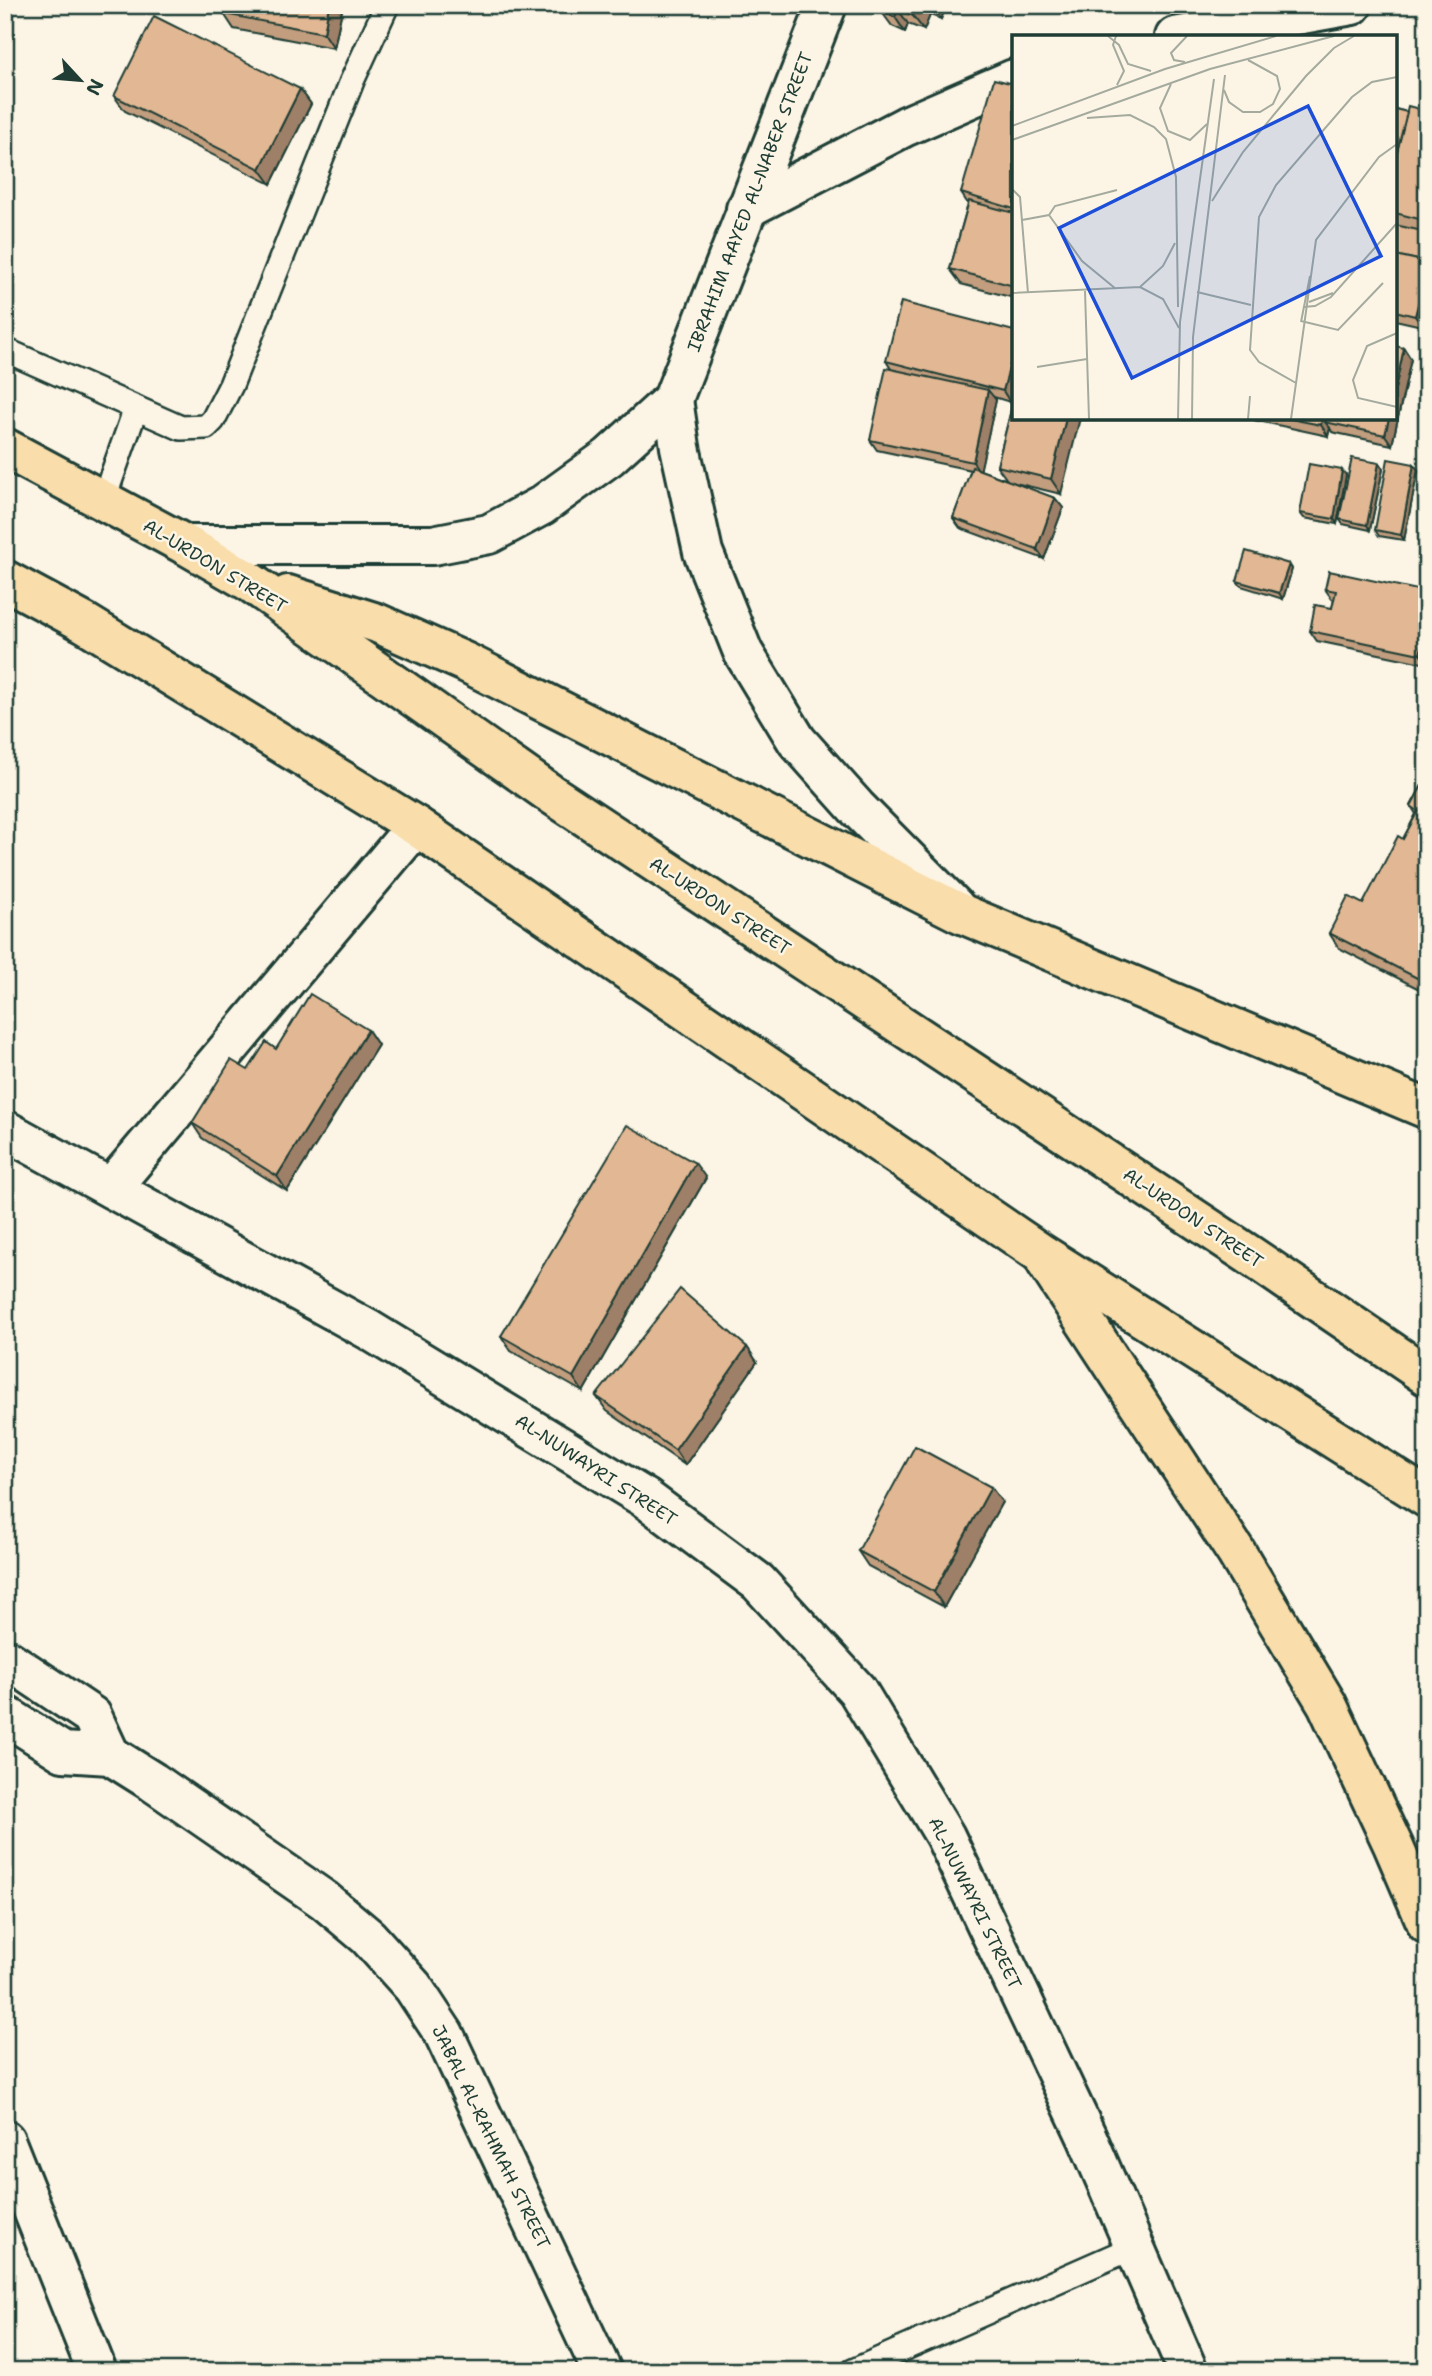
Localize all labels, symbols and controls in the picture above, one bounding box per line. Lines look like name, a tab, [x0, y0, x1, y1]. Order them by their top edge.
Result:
inset map	[1012, 35, 1397, 420]
north arrow	[46, 46, 116, 116]
street label: IBRAHIM AAYED AL-NABER STREET	[682, 49, 818, 355]
text: N	[80, 75, 109, 99]
street label: AL-URDON STREET	[139, 514, 291, 618]
street label: AL-URDON STREET	[645, 851, 795, 961]
street label: AL-URDON STREET	[1118, 1162, 1268, 1274]
street label: AL-NUWAYRI STREET	[510, 1409, 682, 1531]
street label: AL-NUWAYRI STREET	[923, 1813, 1027, 1993]
street label: JABAL AL-RAHMAH STREET	[426, 2021, 556, 2253]

